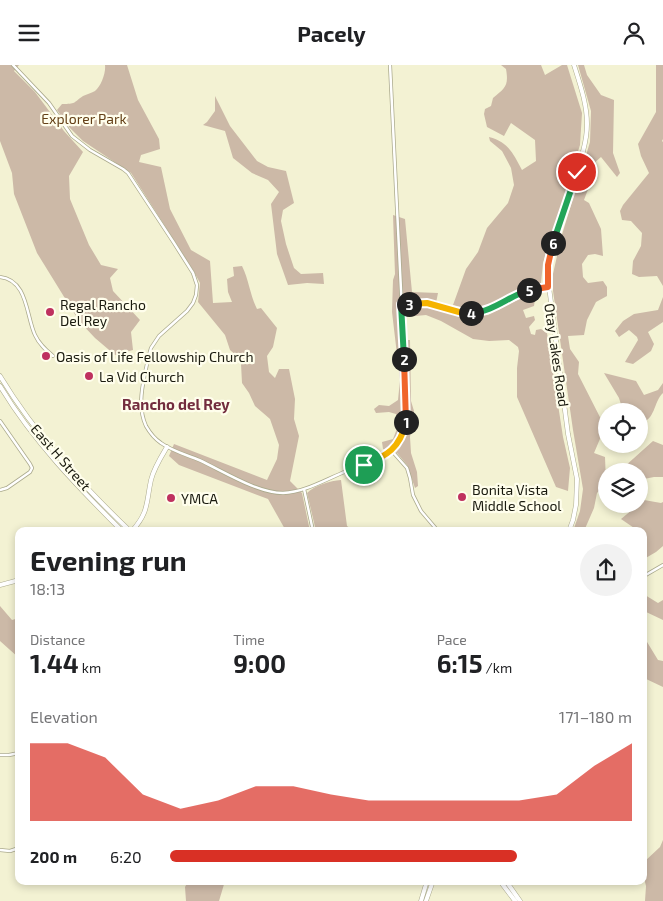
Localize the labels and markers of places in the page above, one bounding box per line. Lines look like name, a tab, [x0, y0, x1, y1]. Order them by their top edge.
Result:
pin	[556, 151, 598, 193]
pin: 6	[540, 231, 566, 255]
pin: 5	[516, 277, 542, 303]
pin: 3	[396, 291, 422, 317]
place label: Regal Rancho Del Rey	[60, 296, 146, 329]
pin: 4	[458, 301, 484, 325]
marker: Regal Rancho Del Rey	[44, 306, 56, 318]
pin: 2	[392, 347, 416, 371]
place label: Oasis of Life Fellowship Church	[56, 348, 254, 365]
marker: Oasis of Life Fellowship Church	[40, 350, 52, 362]
place label: La Vid Church	[99, 368, 184, 385]
marker: La Vid Church	[83, 370, 95, 382]
pin: 1	[394, 409, 418, 435]
pin	[343, 444, 385, 486]
place label: Bonita Vista Middle School	[472, 481, 562, 514]
place label: YMCA	[181, 490, 218, 507]
marker: Bonita Vista Middle School	[456, 491, 468, 503]
marker: YMCA	[165, 492, 177, 504]

